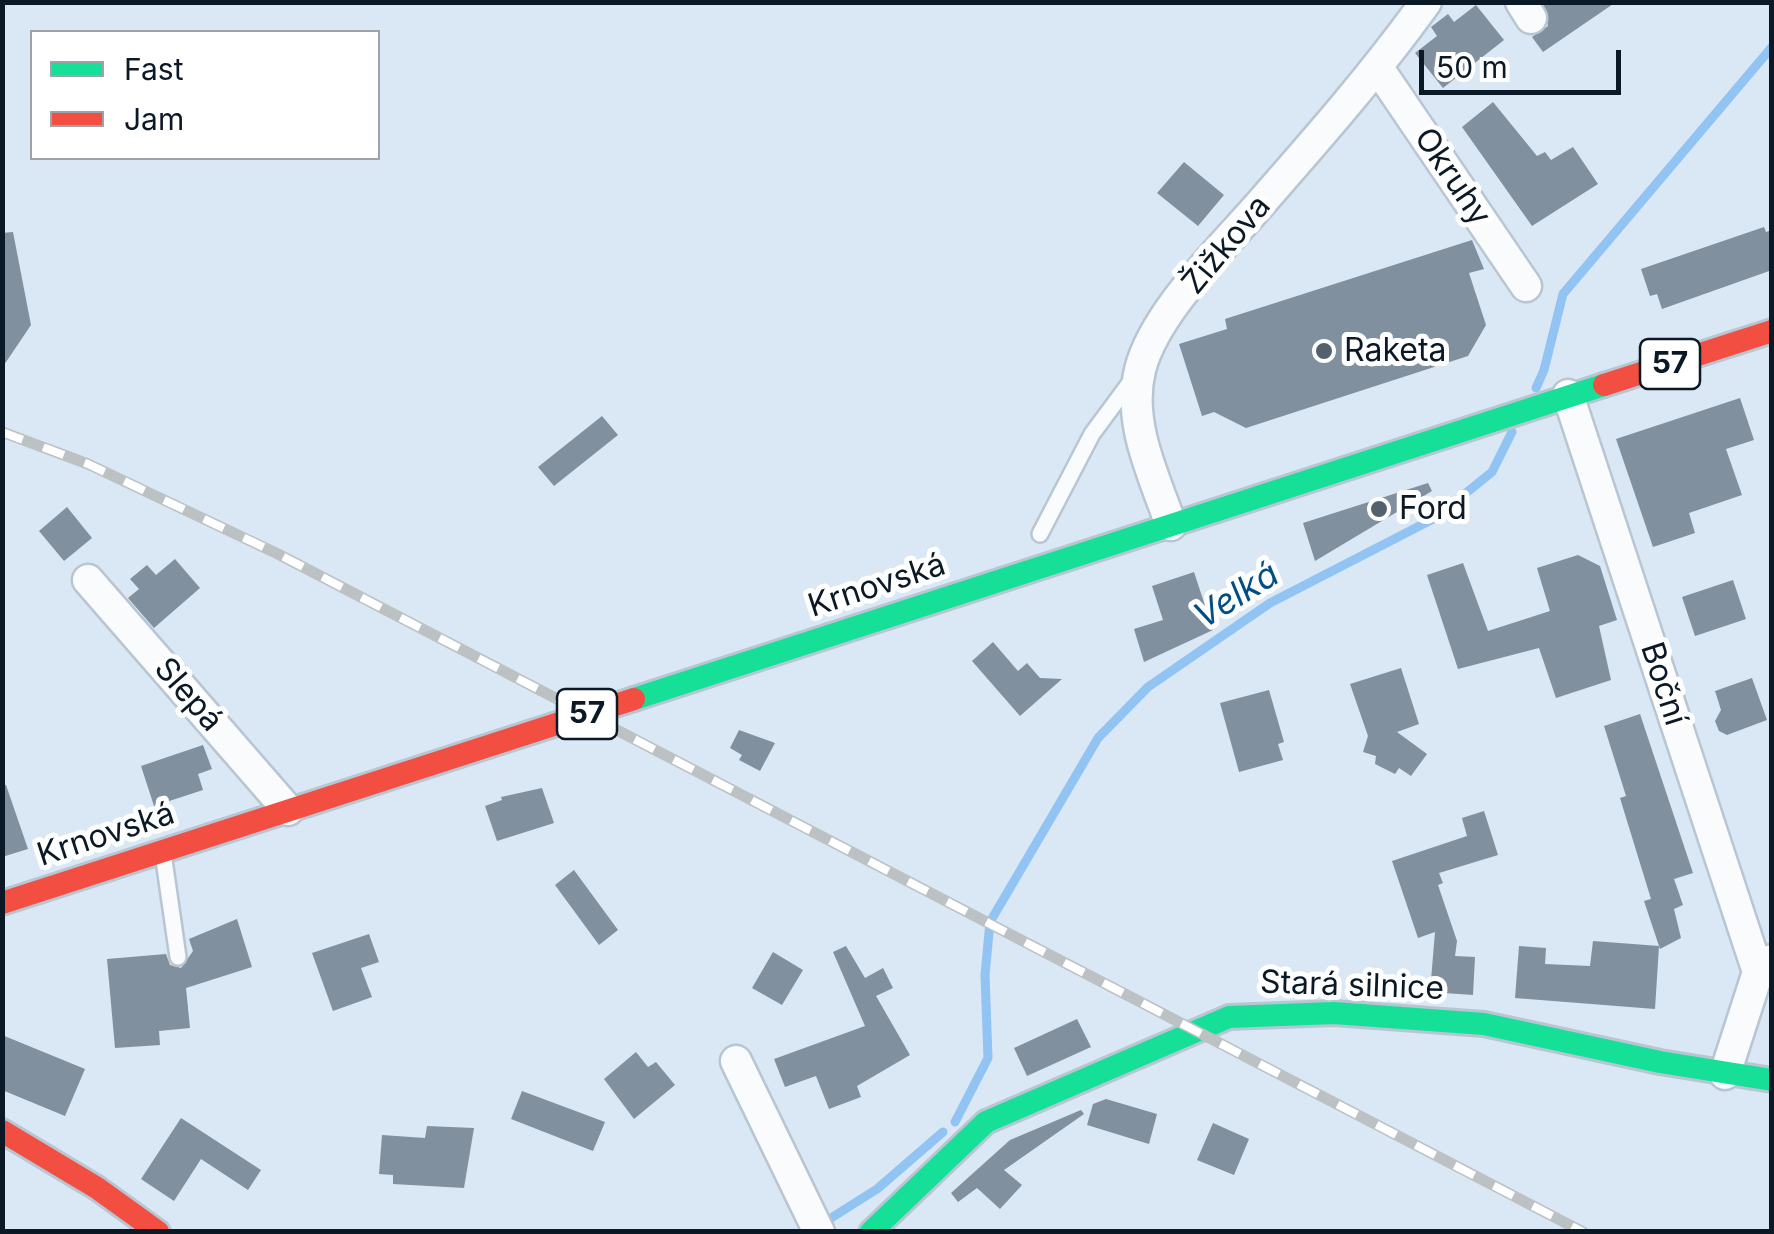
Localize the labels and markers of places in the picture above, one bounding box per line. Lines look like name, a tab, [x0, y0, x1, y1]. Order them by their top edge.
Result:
place label: Raketa	[1344, 332, 1446, 370]
marker: Raketa	[1313, 340, 1335, 362]
place label: Ford	[1399, 490, 1467, 528]
marker: Ford	[1368, 498, 1390, 520]

